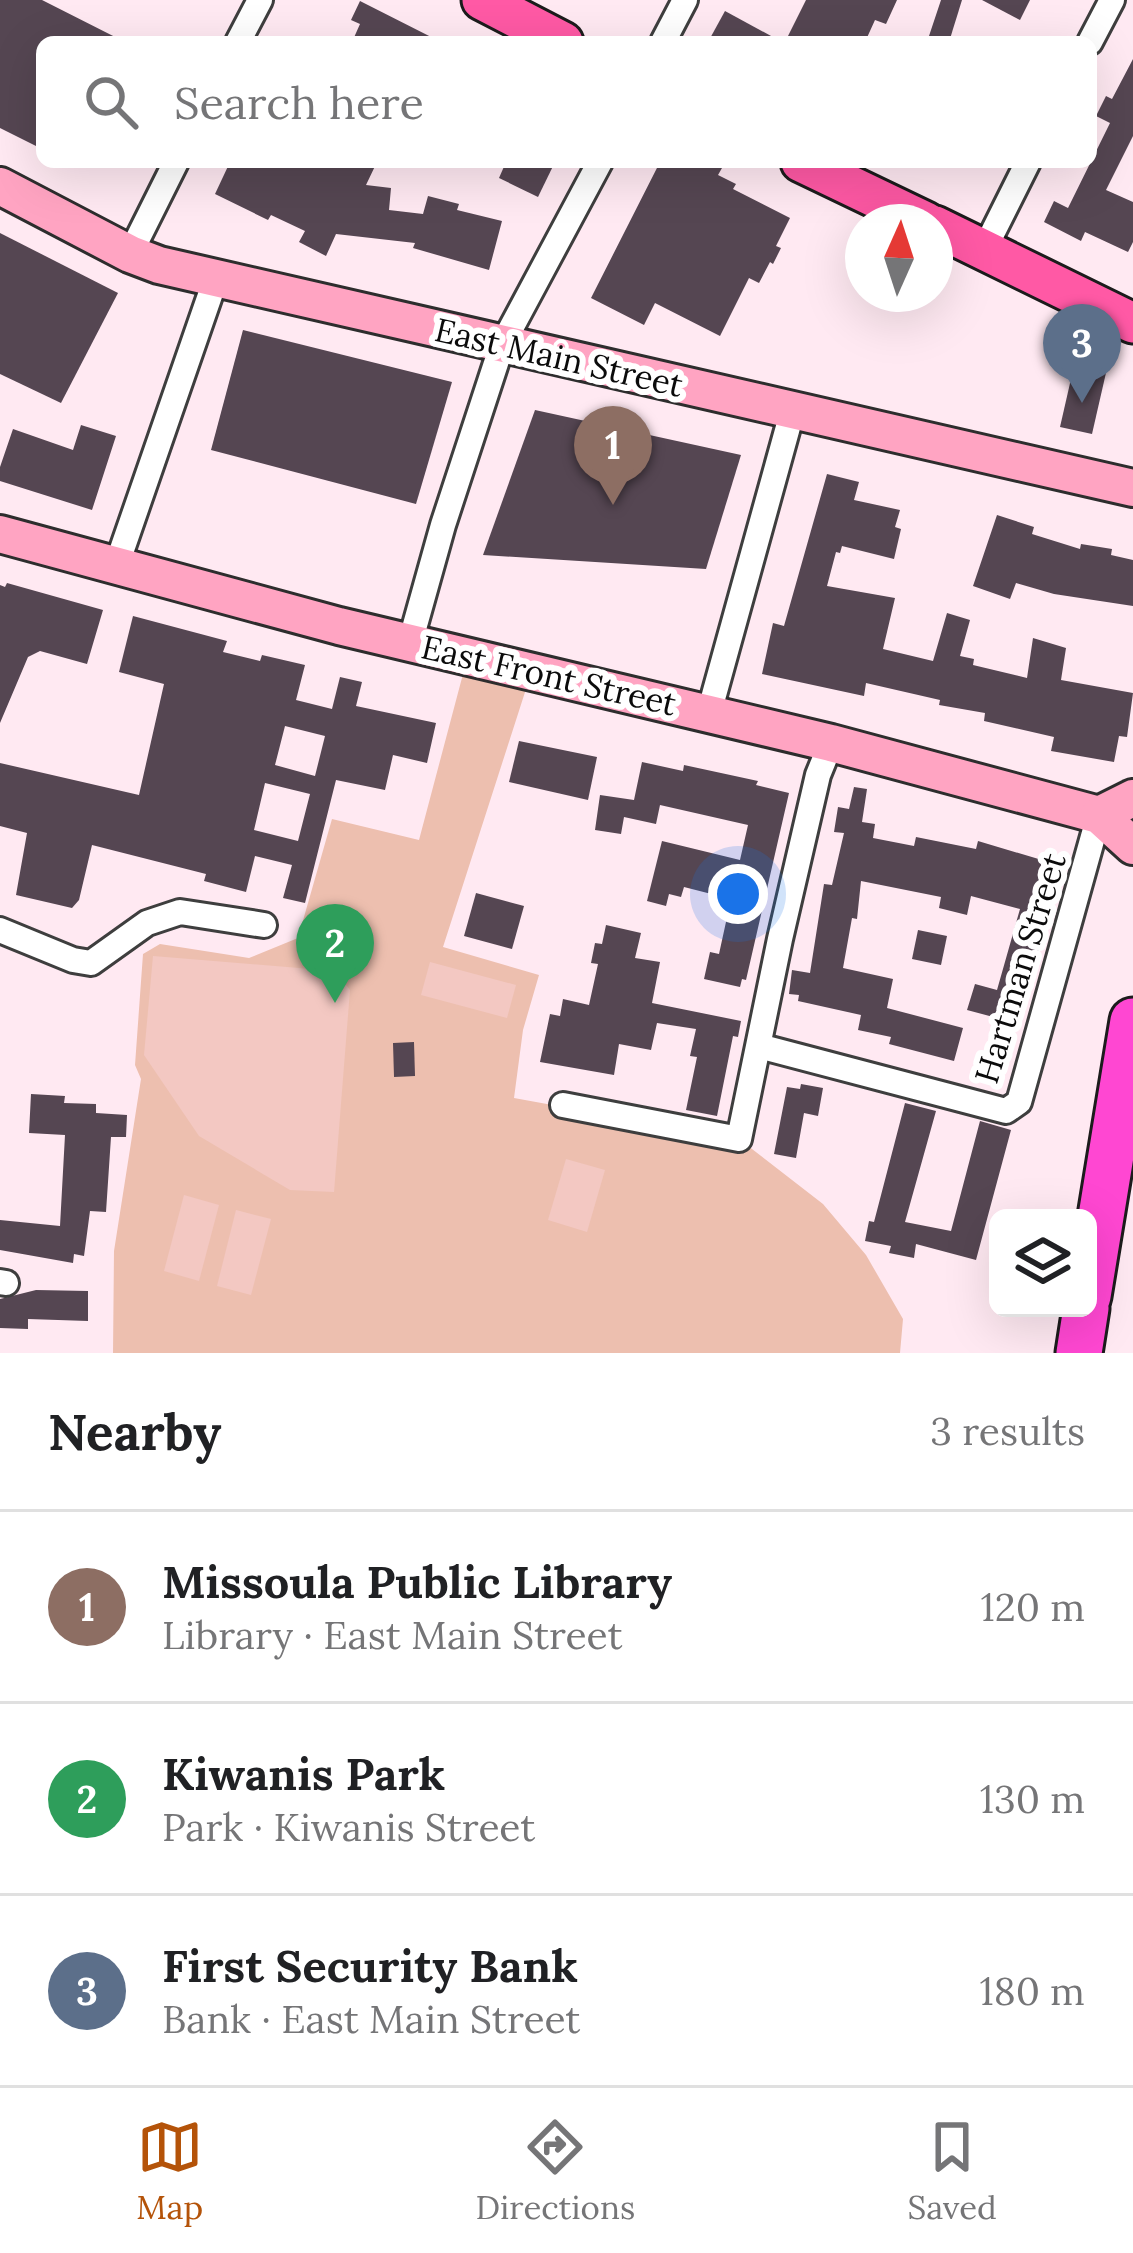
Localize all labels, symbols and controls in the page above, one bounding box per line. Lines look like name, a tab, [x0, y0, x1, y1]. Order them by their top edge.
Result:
search box	[36, 36, 1097, 168]
icon: search	[78, 69, 144, 135]
text: Search here	[174, 74, 424, 131]
north arrow	[845, 204, 953, 312]
pin: 3	[1043, 304, 1121, 403]
street label: East Main Street	[431, 308, 687, 406]
pin: 1	[574, 406, 652, 505]
street label: East Front Street	[418, 625, 681, 725]
street label: Hartman Street	[965, 848, 1075, 1088]
your location	[708, 864, 768, 924]
pin: 2	[296, 904, 374, 1003]
map controls	[989, 1209, 1097, 1317]
button: layers	[989, 1209, 1097, 1317]
text: Nearby	[48, 1399, 221, 1464]
text: 3 results	[930, 1406, 1085, 1456]
text: Missoula Public Library	[162, 1553, 672, 1610]
text: 1	[79, 1582, 95, 1632]
text: 120 m	[981, 1582, 1085, 1632]
text: Library · East Main Street	[162, 1610, 623, 1660]
text: Kiwanis Park	[162, 1745, 445, 1802]
text: 2	[77, 1774, 97, 1824]
text: 130 m	[980, 1774, 1085, 1824]
text: Park · Kiwanis Street	[162, 1802, 535, 1852]
text: First Security Bank	[162, 1937, 578, 1994]
text: 3	[76, 1966, 98, 2016]
text: 180 m	[980, 1966, 1085, 2016]
text: Bank · East Main Street	[162, 1994, 580, 2044]
tab: Map	[136, 2114, 203, 2228]
tab: Directions	[476, 2114, 635, 2228]
tab: Saved	[908, 2114, 997, 2228]

